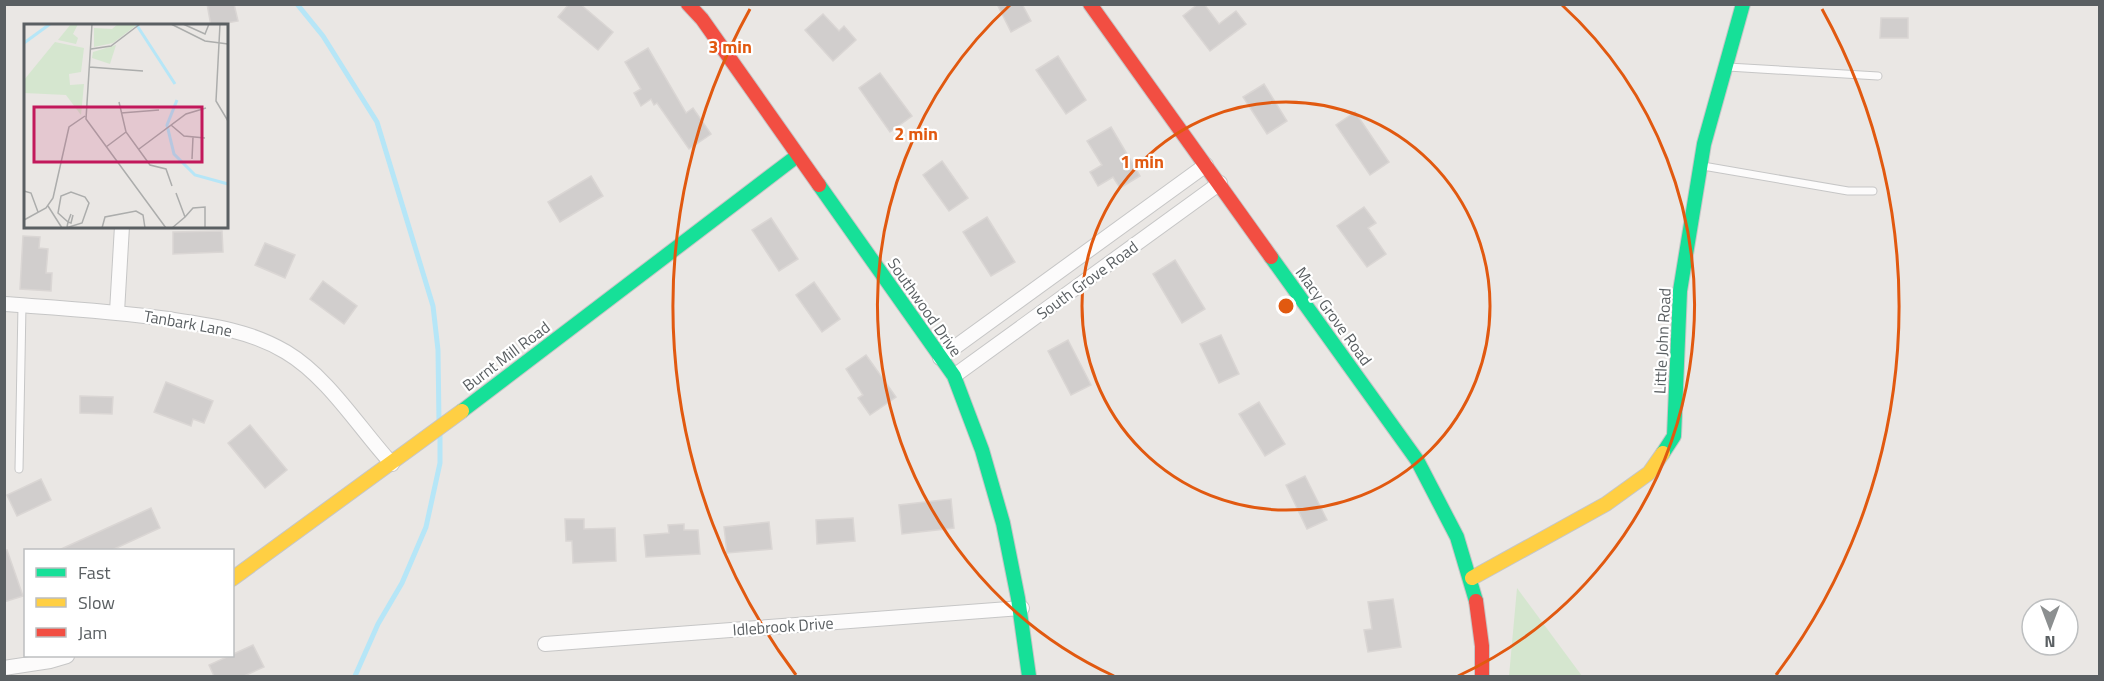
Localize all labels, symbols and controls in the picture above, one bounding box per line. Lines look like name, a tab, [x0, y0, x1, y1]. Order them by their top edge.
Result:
inset map	[24, 24, 228, 228]
text: 3 min	[708, 33, 752, 60]
text: 2 min	[894, 120, 938, 147]
text: 1 min	[1120, 148, 1164, 175]
street label: South Grove Road	[1031, 235, 1143, 325]
street label: Southwood Drive	[882, 253, 968, 361]
street label: Macy Grove Road	[1290, 262, 1378, 370]
street label: Little John Road	[1647, 287, 1677, 395]
centre of rings	[1276, 296, 1296, 316]
street label: Tanbark Lane	[142, 303, 234, 343]
street label: Burnt Mill Road	[457, 315, 555, 397]
legend	[24, 549, 234, 657]
text: Fast	[78, 559, 111, 586]
text: Slow	[78, 589, 115, 616]
north arrow	[2020, 597, 2080, 657]
street label: Idlebrook Drive	[732, 611, 834, 641]
text: Jam	[78, 619, 107, 646]
text: N	[2044, 630, 2056, 654]

